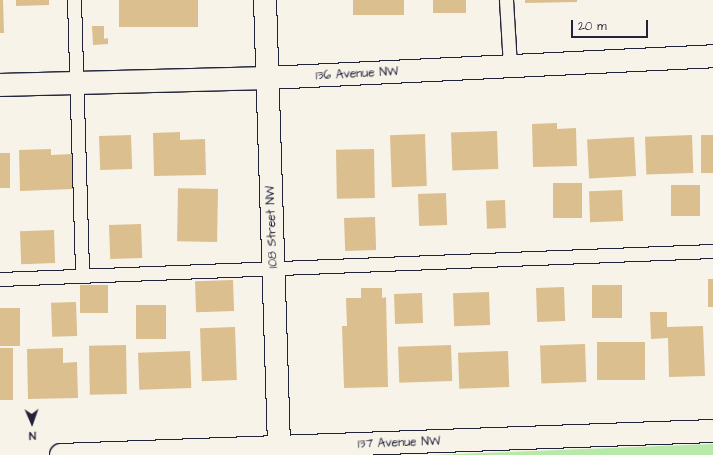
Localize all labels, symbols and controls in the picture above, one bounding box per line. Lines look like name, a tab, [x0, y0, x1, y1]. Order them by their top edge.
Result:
scale bar	[573, 12, 650, 38]
text: 20 m	[578, 18, 607, 35]
street label: 136 Avenue NW	[315, 65, 399, 83]
street label: 108 Street NW	[263, 186, 281, 268]
north arrow	[12, 403, 52, 443]
text: N	[29, 428, 36, 443]
street label: 137 Avenue NW	[358, 434, 440, 452]

